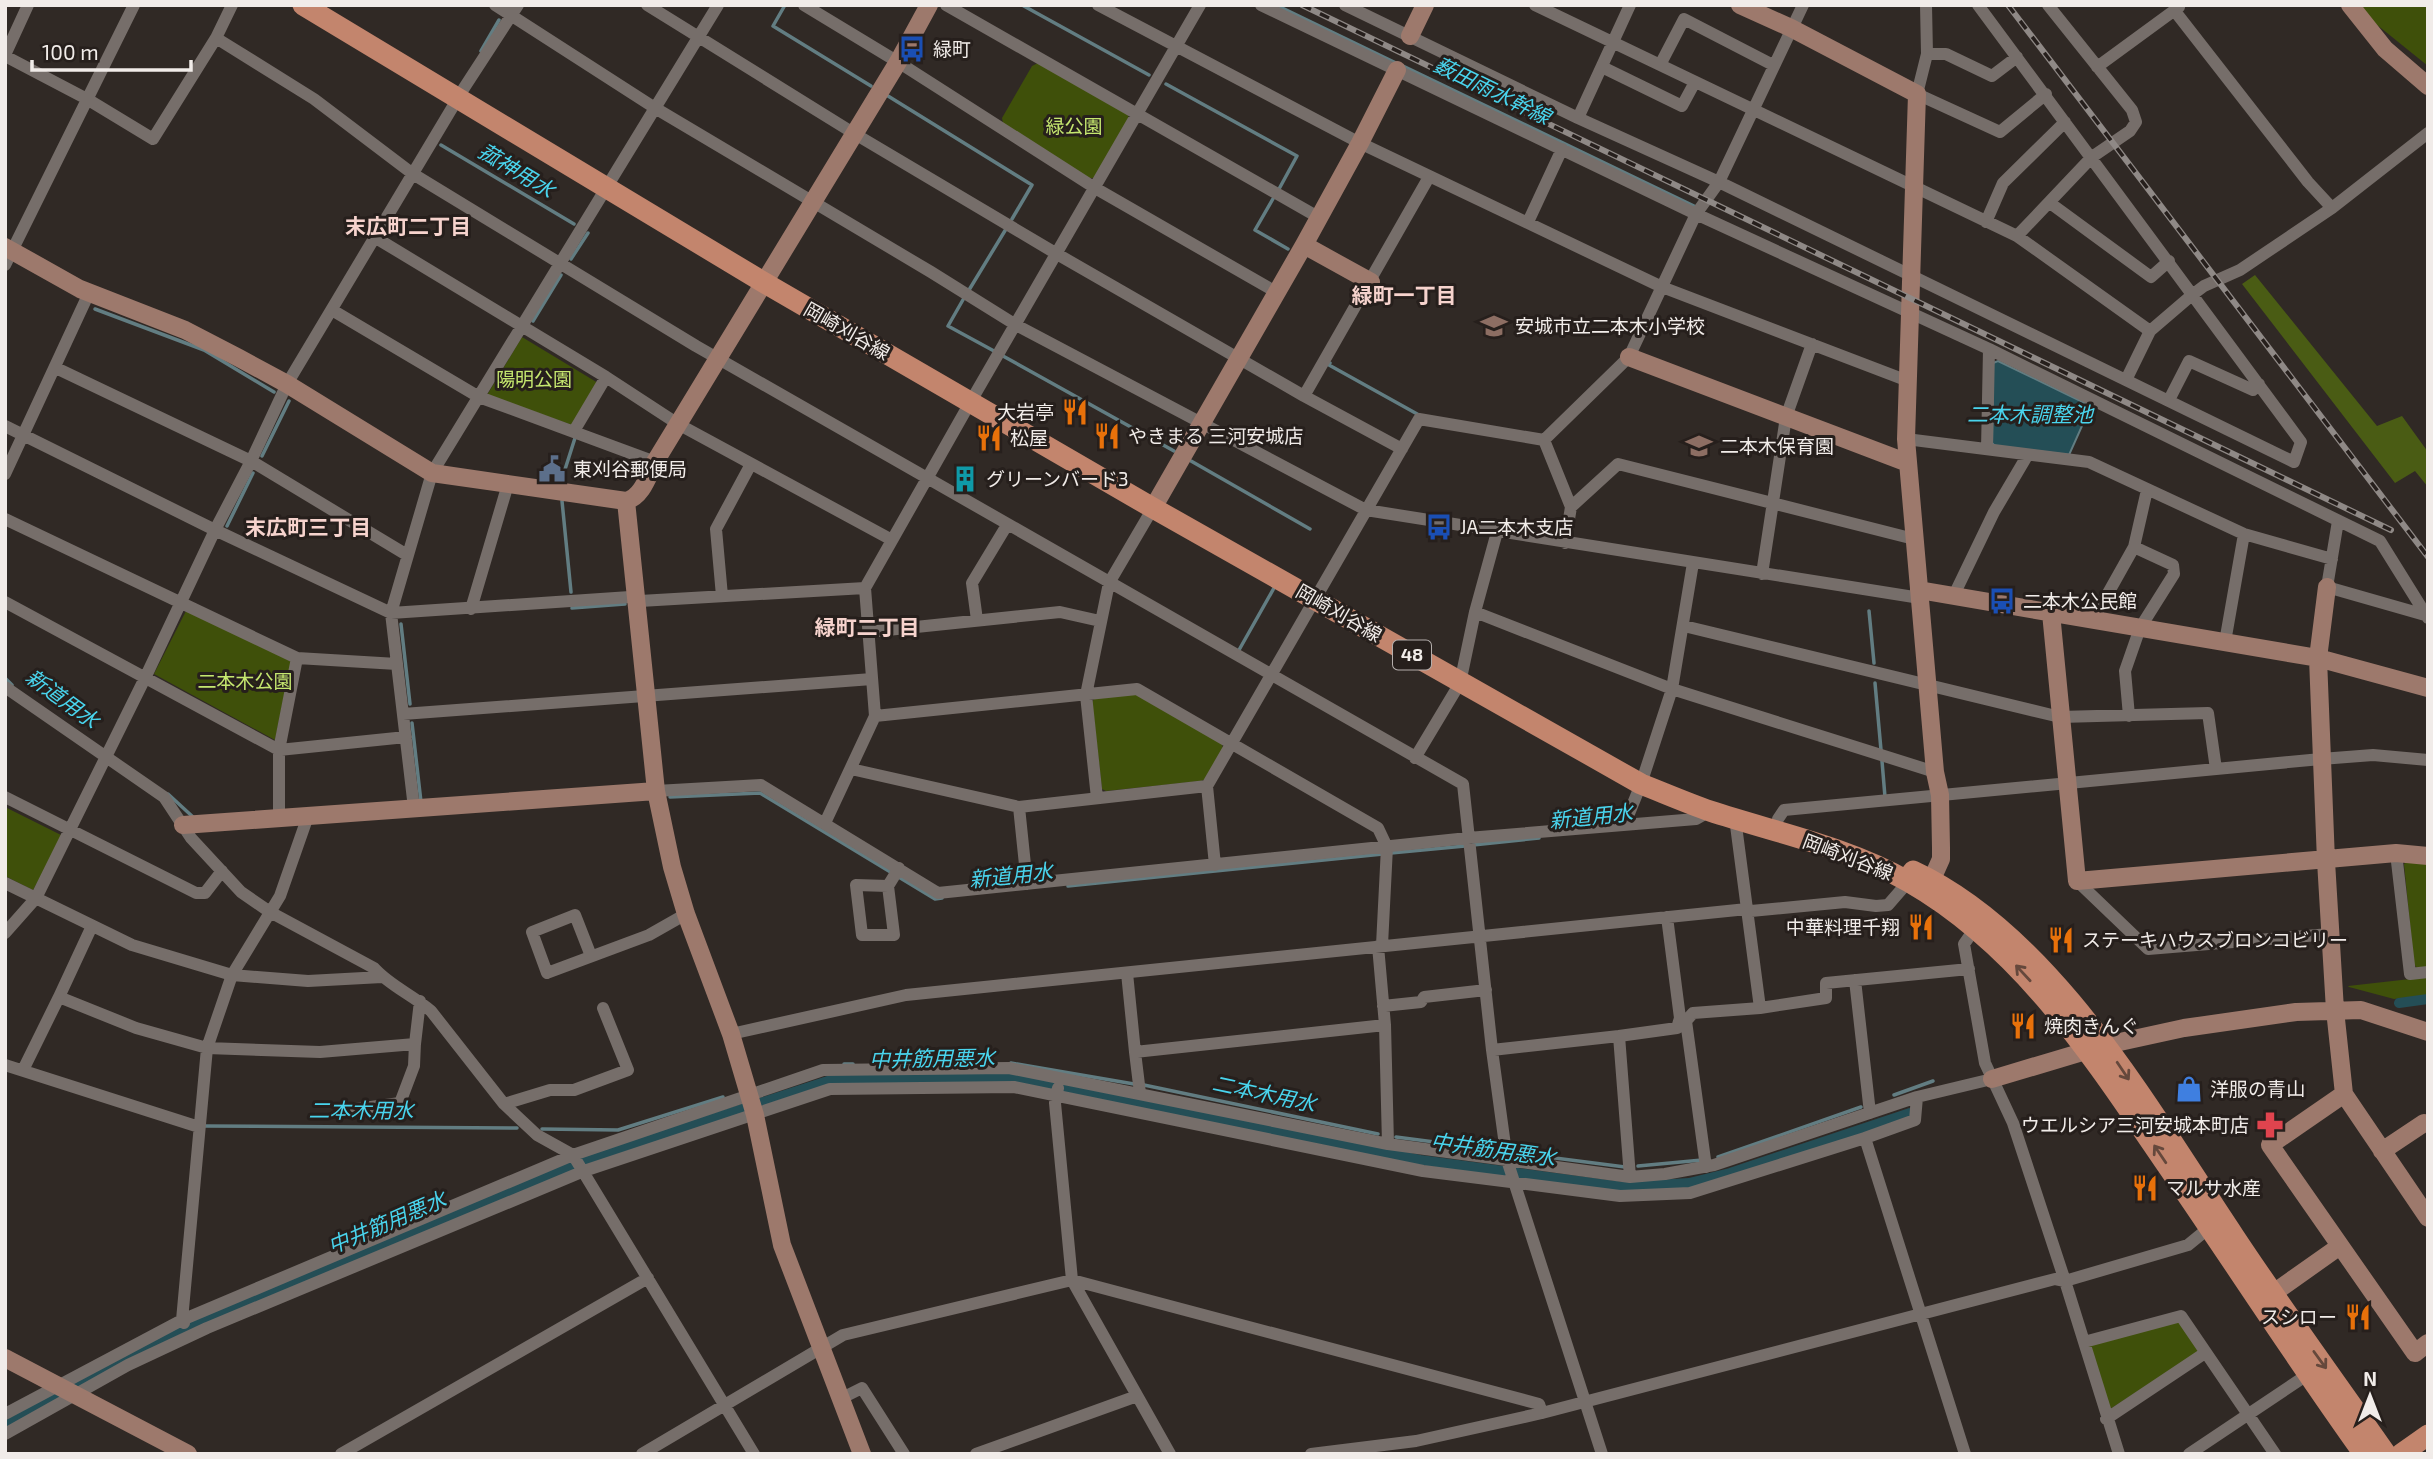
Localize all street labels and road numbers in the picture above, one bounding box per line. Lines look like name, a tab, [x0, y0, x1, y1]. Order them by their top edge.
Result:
street label: 岡崎刈谷線	[800, 297, 894, 364]
street label: 岡崎刈谷線	[1292, 579, 1386, 646]
road number: 48	[1393, 640, 1431, 670]
street label: 岡崎刈谷線	[1800, 829, 1897, 884]

